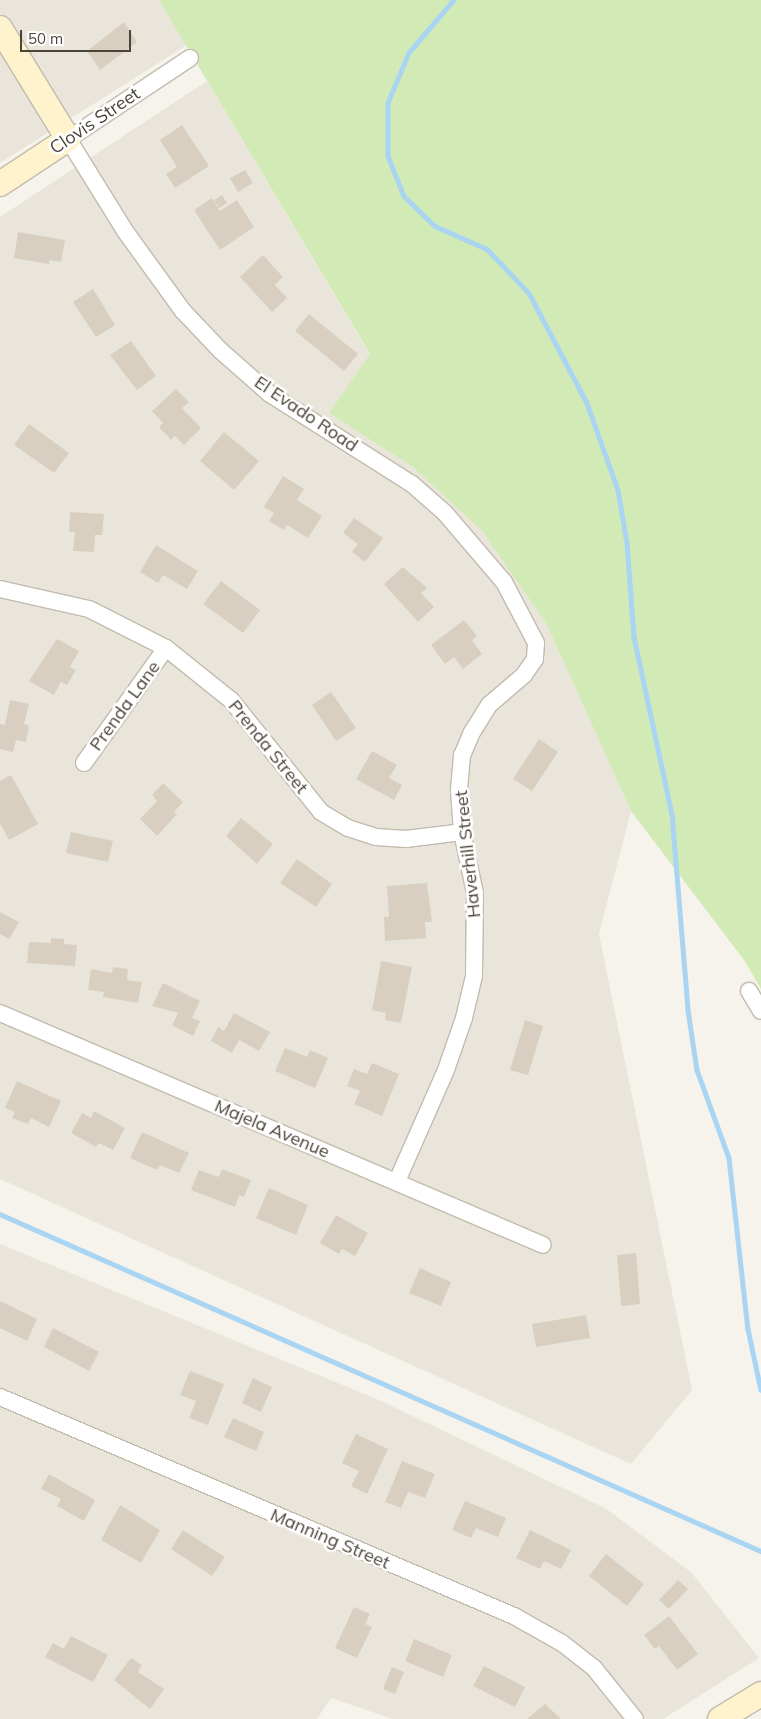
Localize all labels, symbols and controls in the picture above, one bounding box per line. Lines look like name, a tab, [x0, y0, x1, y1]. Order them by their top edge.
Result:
scale bar	[22, 20, 134, 52]
text: 50 m	[28, 29, 63, 48]
street label: Clovis Street	[46, 83, 144, 159]
street label: El Evado Road	[250, 371, 362, 457]
street label: Prenda Lane	[85, 657, 165, 755]
street label: Prenda Street	[224, 696, 312, 798]
street label: Haverhill Street	[451, 789, 485, 919]
street label: Majela Avenue	[211, 1095, 333, 1163]
street label: Manning Street	[267, 1504, 393, 1574]

